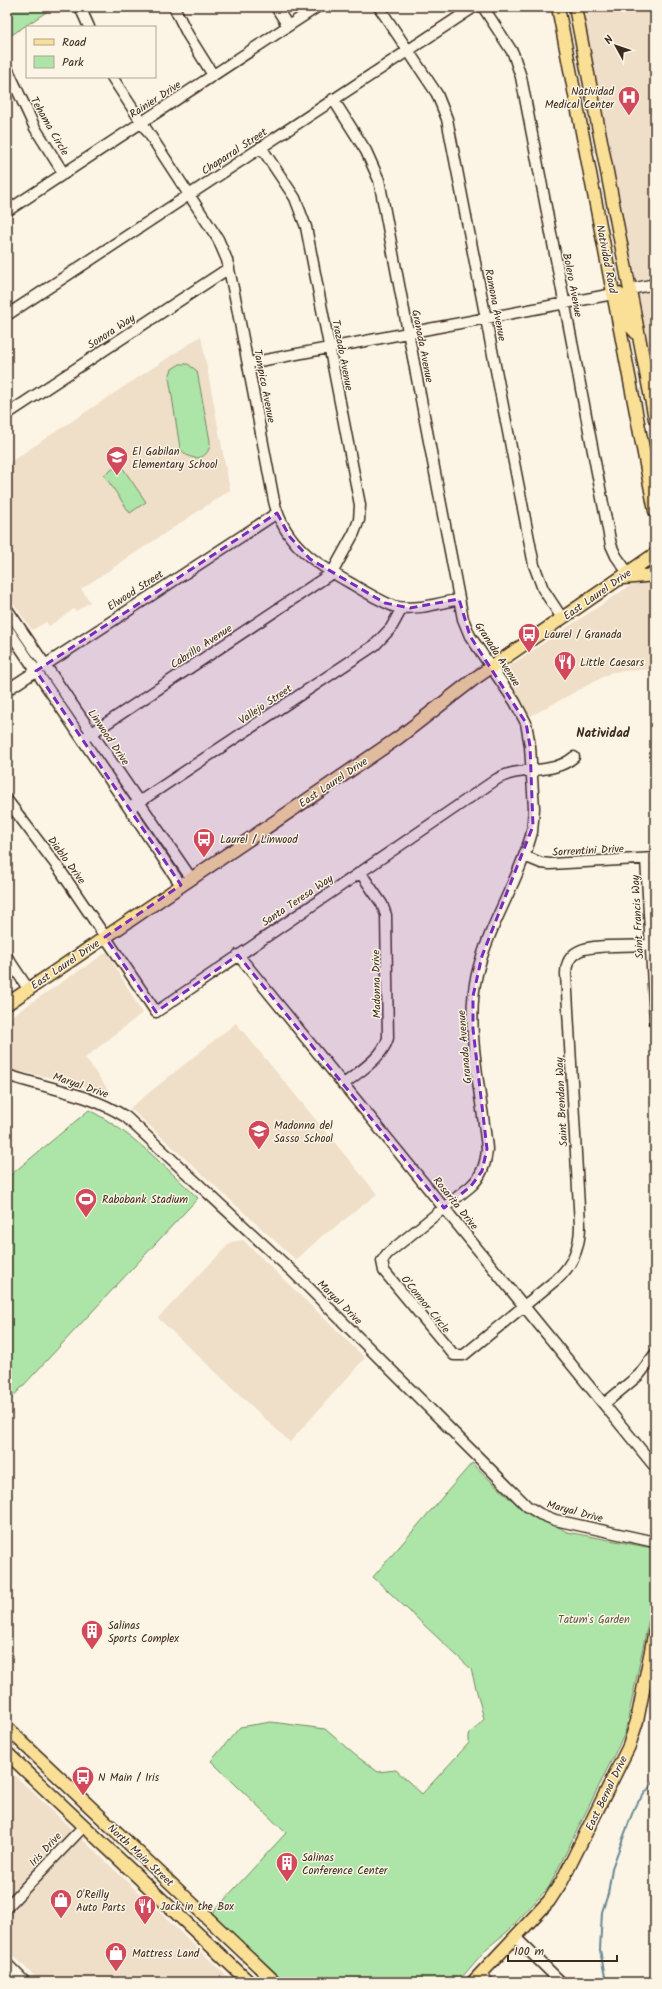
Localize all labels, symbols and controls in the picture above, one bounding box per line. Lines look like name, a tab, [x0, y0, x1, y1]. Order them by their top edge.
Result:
legend	[26, 26, 156, 78]
north arrow	[596, 26, 636, 66]
text: N	[600, 32, 618, 49]
text: Road	[62, 33, 87, 52]
text: Park	[62, 53, 84, 72]
street label: Rainier Drive	[126, 76, 185, 123]
place label: Natividad Medical Center	[545, 83, 615, 114]
hospital icon: Natividad Medical Center	[616, 84, 642, 117]
street label: Tehama Circle	[25, 94, 73, 159]
street label: Chaparral Street	[198, 123, 272, 180]
street label: Natividad Road	[591, 223, 622, 295]
street label: Bolero Avenue	[557, 252, 587, 319]
street label: Ramona Avenue	[479, 268, 511, 343]
street label: Granada Avenue	[406, 308, 438, 384]
street label: Sonora Way	[84, 309, 140, 354]
street label: Trazado Avenue	[326, 318, 358, 392]
street label: Tampico Avenue	[248, 348, 280, 424]
place label: El Gabilan Elementary School	[132, 443, 218, 474]
school or university icon: El Gabilan Elementary School	[104, 444, 130, 477]
street label: East Laurel Drive	[560, 564, 636, 625]
street label: Elwood Street	[104, 565, 168, 616]
street label: Granada Avenue	[469, 619, 525, 691]
street label: Cabrillo Avenue	[167, 620, 236, 674]
bus stop icon: Laurel / Granada	[516, 621, 542, 654]
place label: Laurel / Granada	[544, 626, 622, 644]
restaurant icon: Little Caesars	[552, 649, 578, 682]
place label: Little Caesars	[580, 654, 644, 672]
street label: Vallejo Street	[235, 680, 297, 729]
street label: Linwood Drive	[83, 706, 134, 769]
district label: Natividad	[576, 723, 631, 744]
street label: East Laurel Drive	[295, 753, 372, 813]
bus stop icon: Laurel / Linwood	[191, 826, 217, 859]
place label: Laurel / Linwood	[220, 831, 298, 849]
street label: Diablo Drive	[43, 833, 90, 888]
street label: Sorrentini Drive	[552, 840, 624, 862]
street label: Santa Teresa Way	[258, 870, 338, 932]
street label: Saint Francis Way	[627, 874, 649, 959]
street label: East Laurel Drive	[27, 935, 104, 995]
street label: Madonna Drive	[367, 950, 387, 1018]
street label: Granada Avenue	[453, 1009, 477, 1085]
street label: Saint Brendan Way	[551, 1056, 573, 1147]
street label: Maryal Drive	[50, 1068, 111, 1104]
place label: Madonna del Sasso School	[274, 1117, 333, 1148]
school or university icon: Madonna del Sasso School	[246, 1118, 272, 1151]
street label: Rosarita Drive	[428, 1173, 482, 1234]
sports icon: Rabobank Stadium	[73, 1186, 99, 1219]
place label: Rabobank Stadium	[102, 1191, 188, 1209]
street label: O'Connor Circle	[396, 1272, 454, 1338]
street label: Maryal Drive	[312, 1276, 366, 1330]
street label: Maryal Drive	[544, 1496, 605, 1528]
park label: Tatum's Garden	[558, 1611, 630, 1629]
place label: Salinas Sports Complex	[108, 1617, 179, 1648]
building icon: Salinas Sports Complex	[79, 1618, 105, 1651]
street label: East Bernal Drive	[581, 1753, 633, 1834]
bus stop icon: N Main / Iris	[70, 1764, 96, 1797]
place label: N Main / Iris	[98, 1769, 160, 1787]
street label: North Main Street	[103, 1820, 178, 1892]
street label: Iris Drive	[25, 1828, 67, 1871]
place label: Salinas Conference Center	[302, 1849, 389, 1880]
building icon: Salinas Conference Center	[274, 1850, 300, 1883]
place label: O'Reilly Auto Parts	[76, 1886, 126, 1917]
shop icon: O'Reilly Auto Parts	[48, 1887, 74, 1920]
restaurant icon: Jack in the Box	[132, 1893, 158, 1926]
place label: Jack in the Box	[160, 1898, 234, 1916]
scale bar	[508, 1937, 617, 1963]
shop icon: Mattress Land	[103, 1940, 129, 1973]
text: 100 m	[514, 1942, 545, 1961]
place label: Mattress Land	[132, 1945, 200, 1963]

